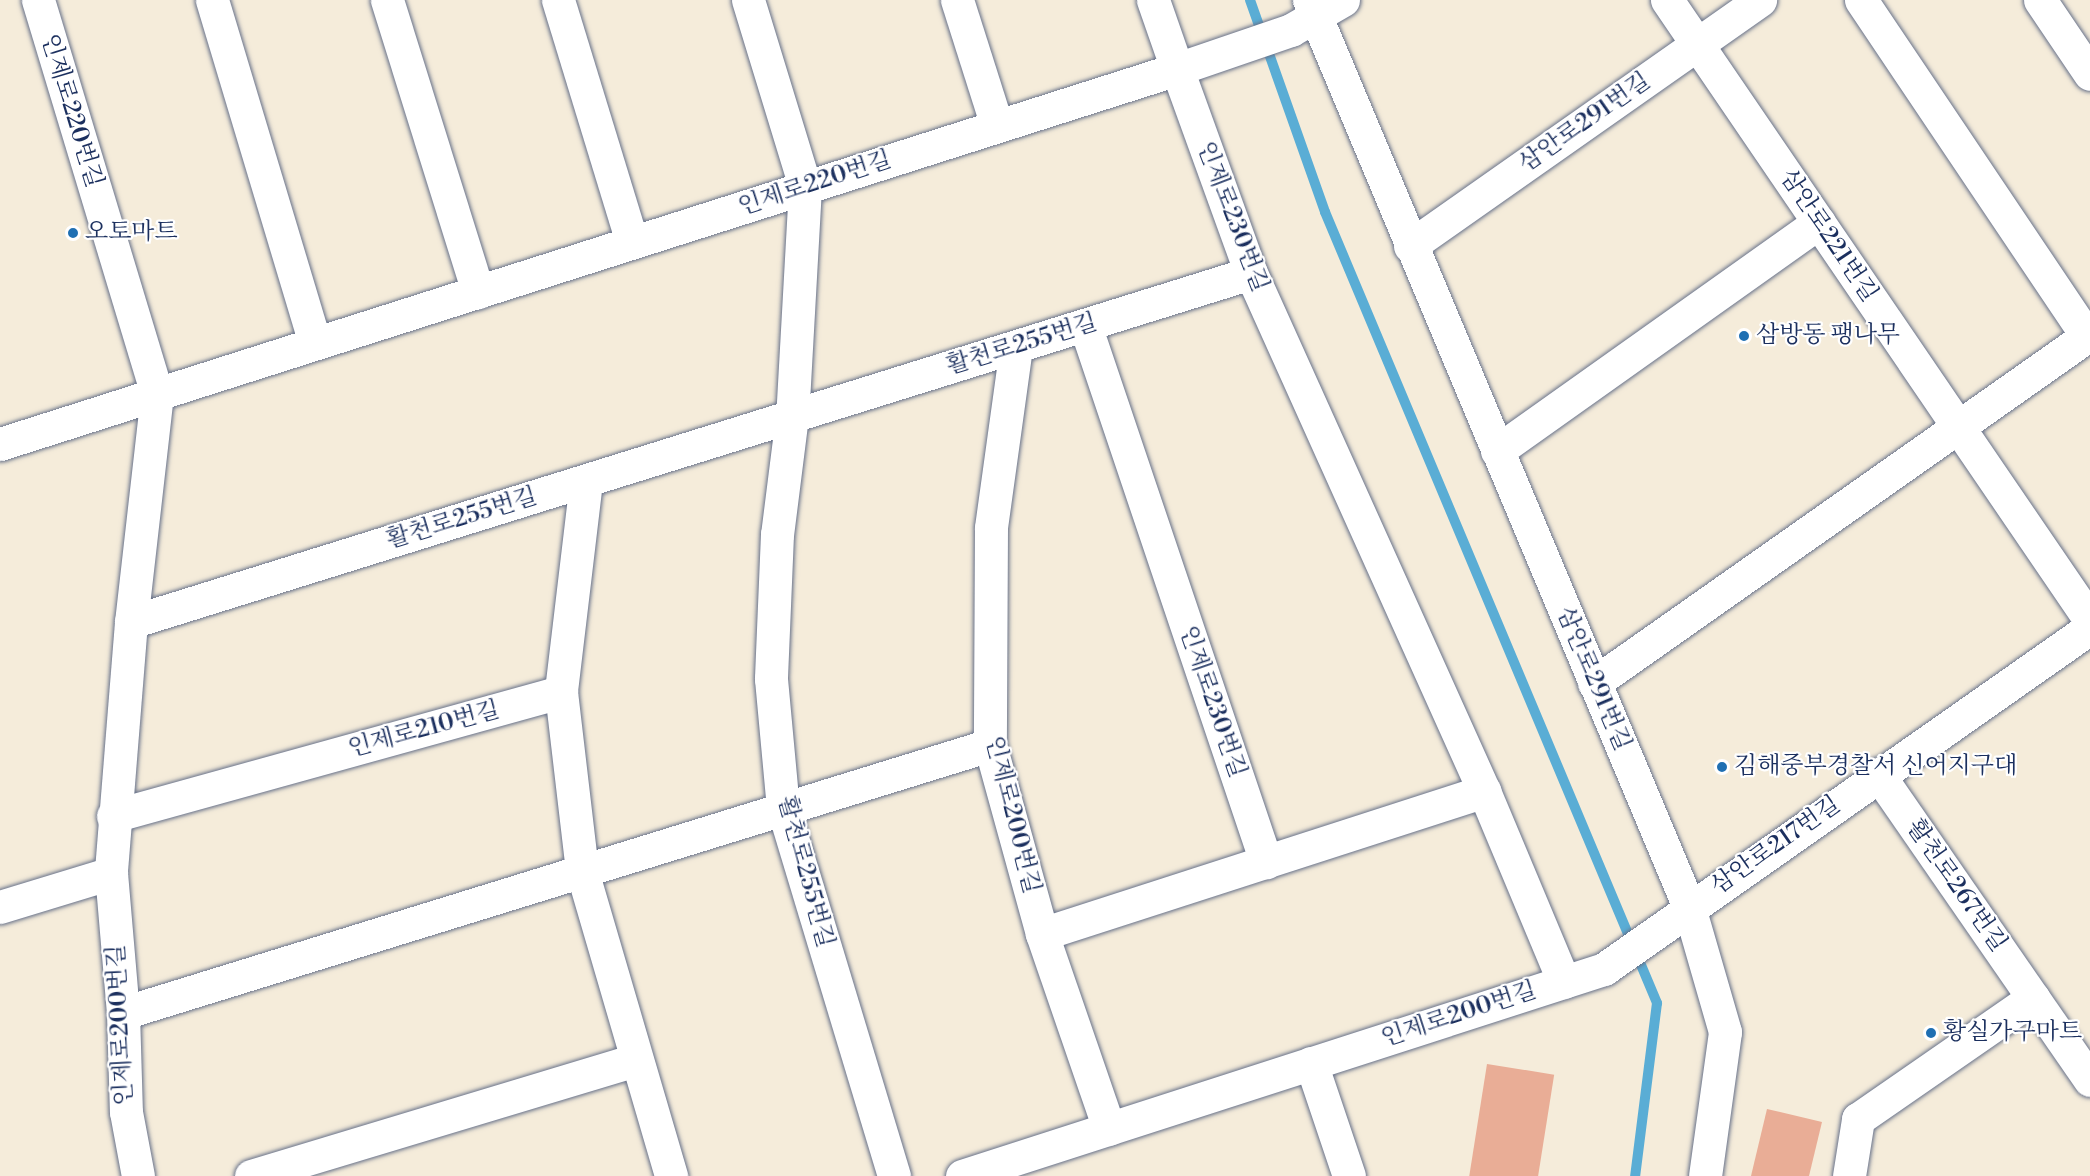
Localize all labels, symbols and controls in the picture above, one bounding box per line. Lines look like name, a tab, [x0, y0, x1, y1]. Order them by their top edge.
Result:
street label: 인제로220번길	[34, 31, 108, 191]
street label: 삼안로291번길	[1514, 67, 1656, 179]
street label: 인제로230번길	[1190, 138, 1274, 296]
street label: 인제로220번길	[735, 146, 895, 222]
street label: 삼안로221번길	[1773, 164, 1883, 308]
place label: 오토마트	[85, 219, 178, 247]
marker: 오토마트	[66, 226, 80, 240]
street label: 활천로255번길	[943, 308, 1101, 382]
place label: 삼방동 팽나무	[1756, 322, 1900, 350]
marker: 삼방동 팽나무	[1737, 329, 1751, 343]
street label: 활천로255번길	[383, 482, 541, 556]
street label: 삼안로291번길	[1550, 603, 1636, 755]
street label: 인제로230번길	[1173, 622, 1251, 782]
street label: 인제로210번길	[345, 696, 503, 764]
street label: 인제로200번길	[979, 733, 1045, 897]
place label: 김해중부경찰서 신어지구대	[1734, 753, 2017, 781]
marker: 김해중부경찰서 신어지구대	[1715, 760, 1729, 774]
street label: 삼안로217번길	[1706, 791, 1846, 901]
street label: 활천로255번길	[771, 793, 839, 951]
street label: 활천로267번길	[1900, 814, 2012, 958]
street label: 인제로200번길	[102, 944, 140, 1106]
street label: 인제로200번길	[1378, 976, 1540, 1054]
place label: 황실가구마트	[1943, 1019, 2082, 1047]
marker: 황실가구마트	[1924, 1026, 1938, 1040]

